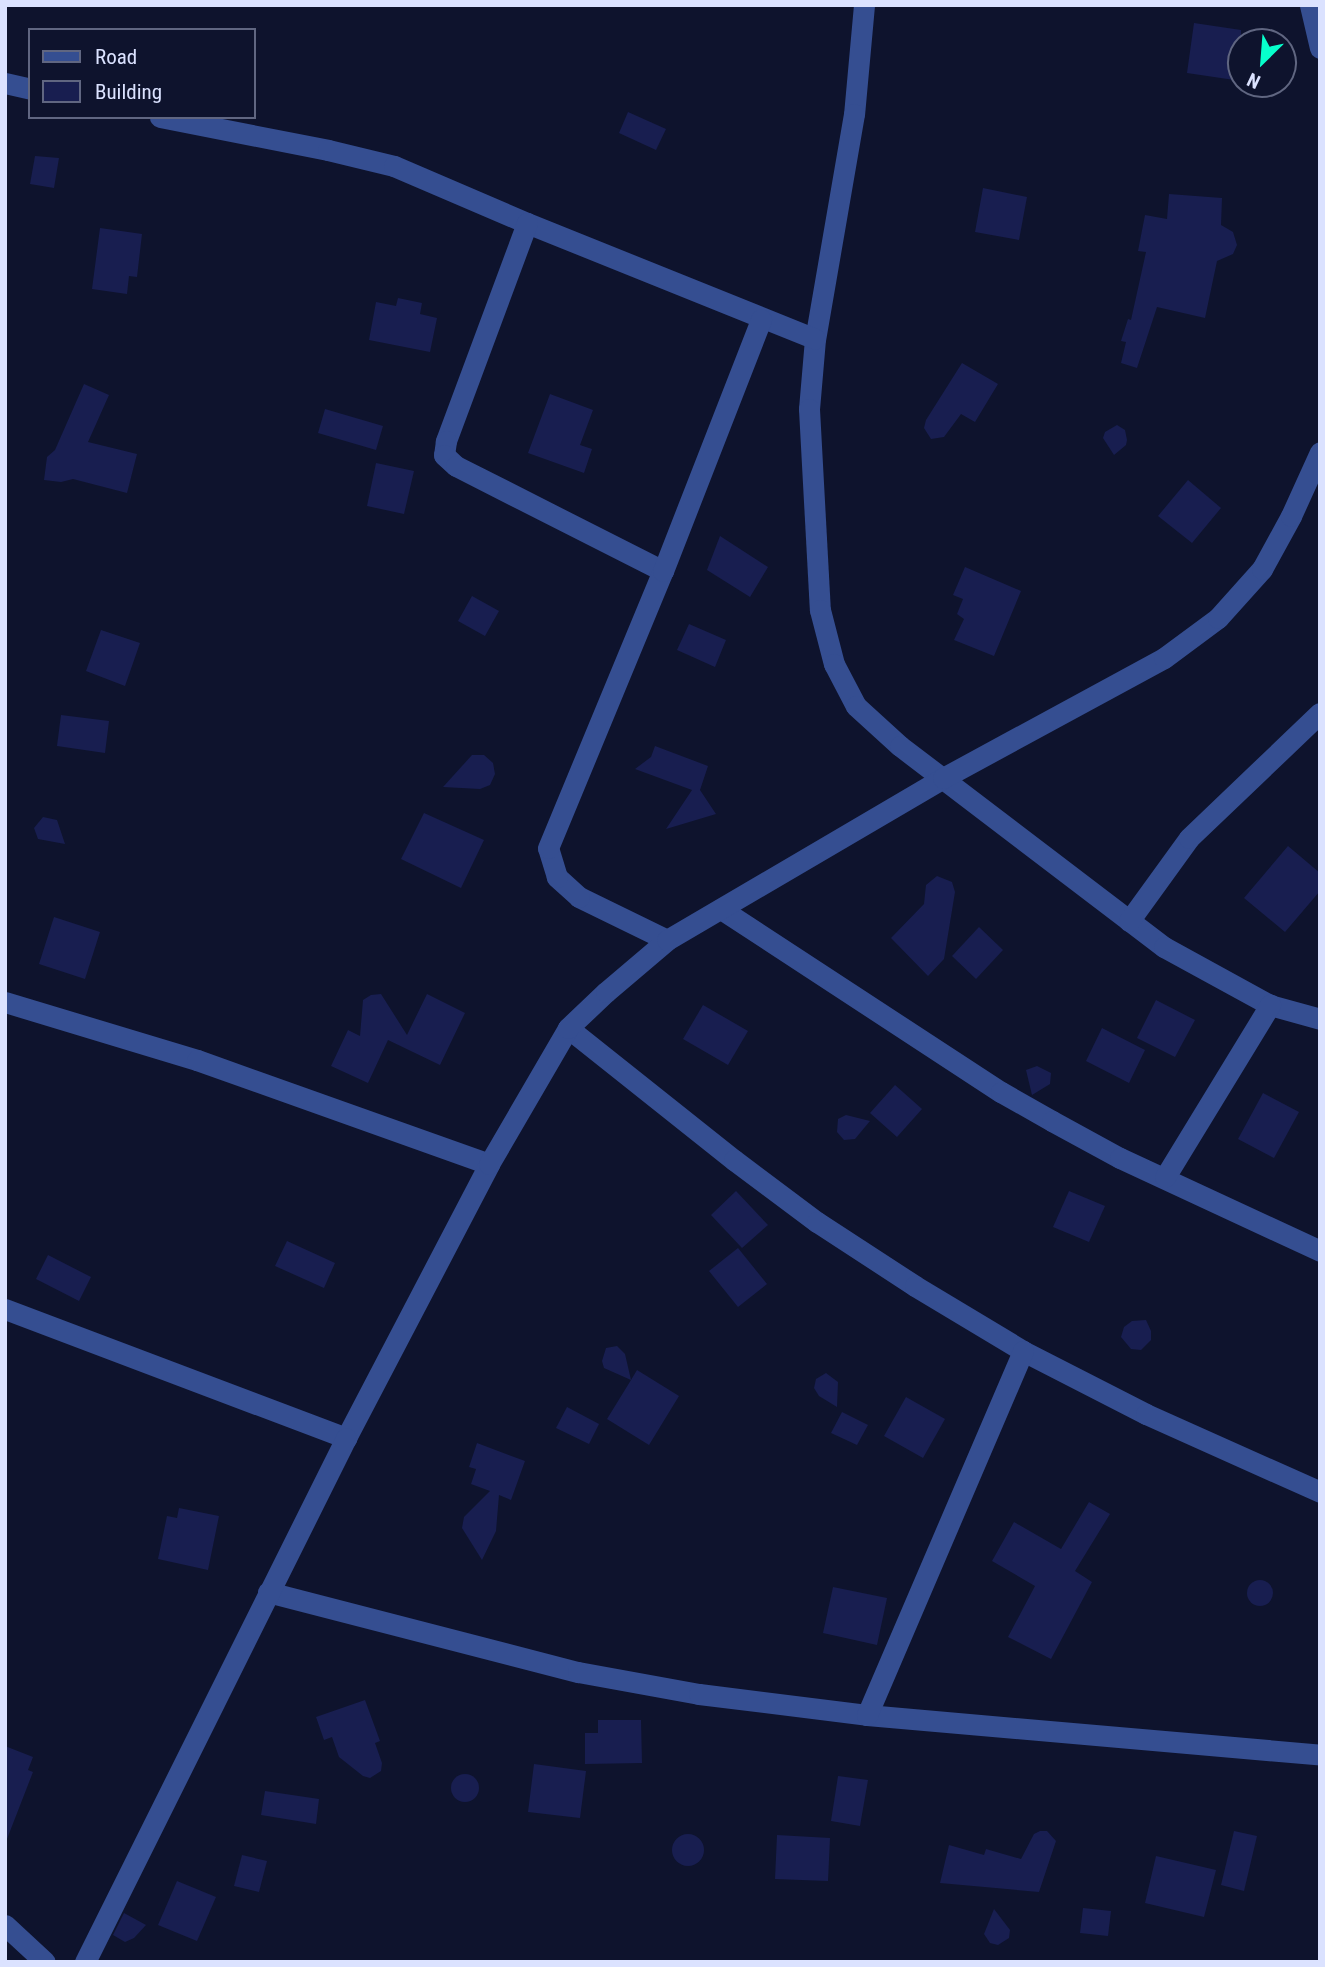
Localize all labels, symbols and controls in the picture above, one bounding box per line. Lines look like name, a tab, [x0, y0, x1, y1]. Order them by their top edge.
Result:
legend	[28, 28, 256, 119]
north arrow	[1227, 28, 1297, 98]
text: Road	[95, 45, 137, 69]
text: N	[1244, 68, 1264, 94]
text: Building	[95, 80, 162, 104]

